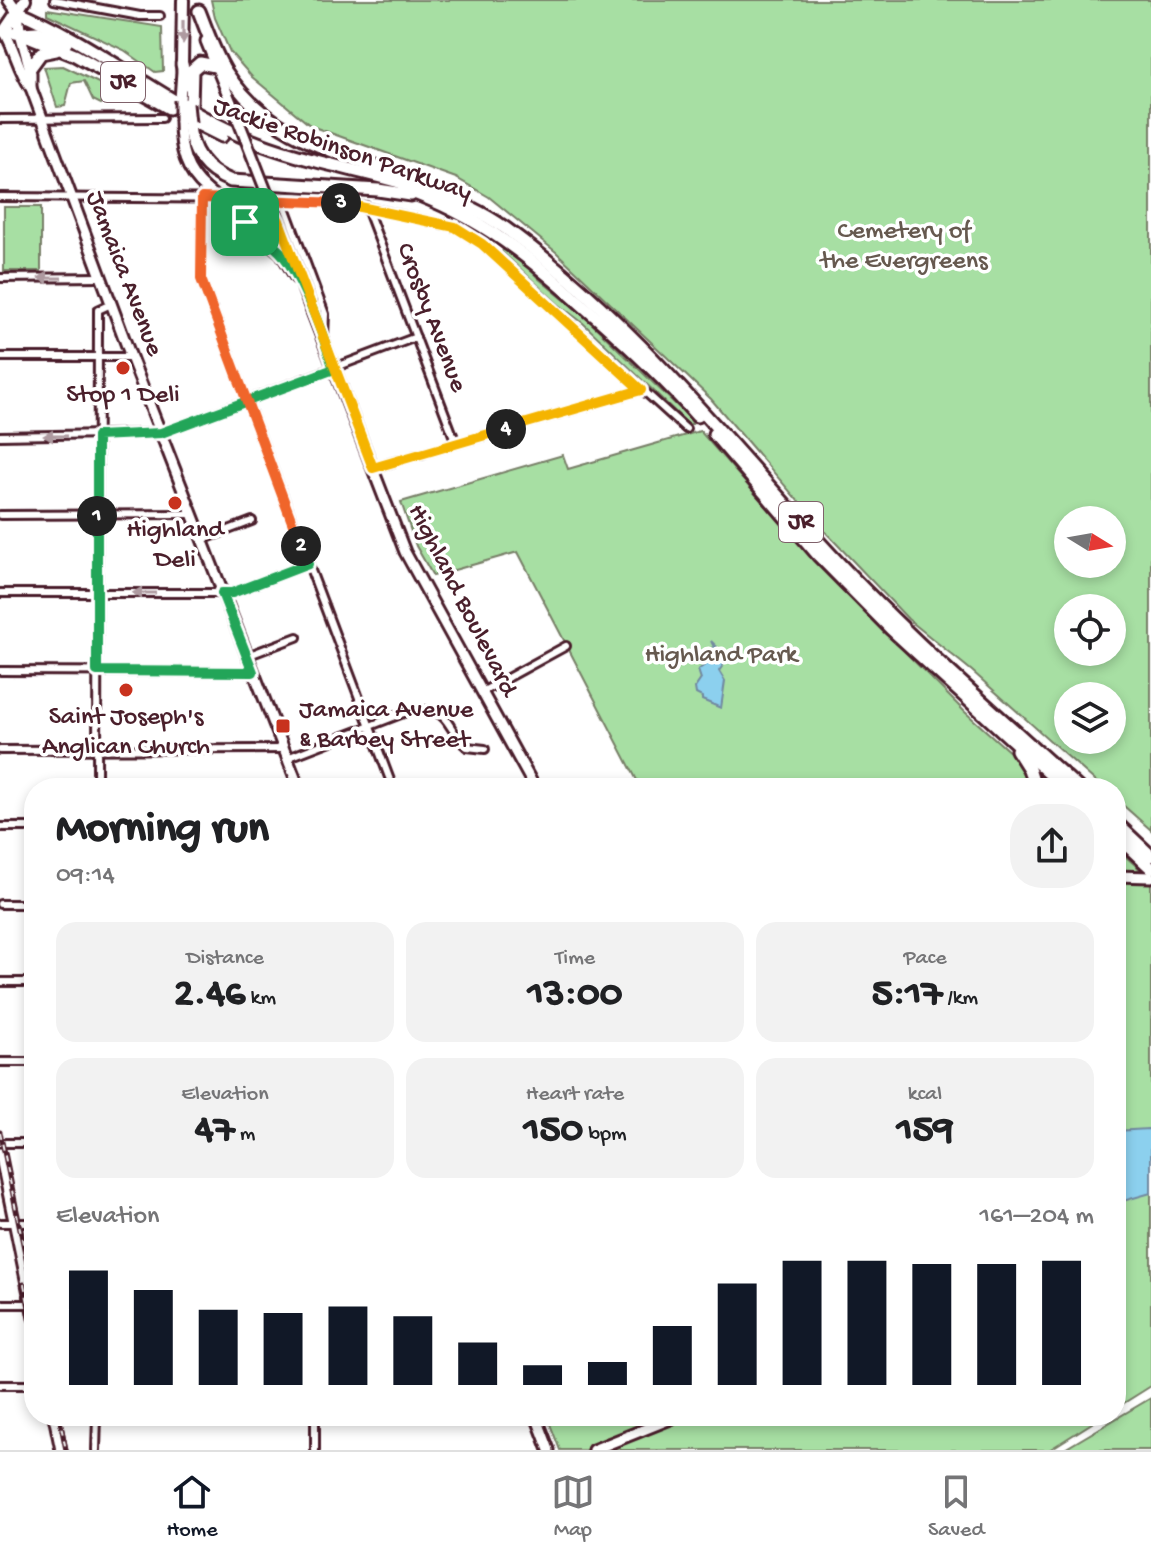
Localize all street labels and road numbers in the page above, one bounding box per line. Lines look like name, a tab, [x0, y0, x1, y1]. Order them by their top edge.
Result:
road number: JR	[101, 62, 145, 102]
street label: Jackie Robinson Parkway	[209, 92, 475, 210]
street label: Jamaica Avenue	[77, 187, 169, 361]
street label: Crosby Avenue	[387, 239, 473, 397]
street label: Highland Boulevard	[399, 500, 524, 704]
road number: JR	[779, 502, 823, 542]

